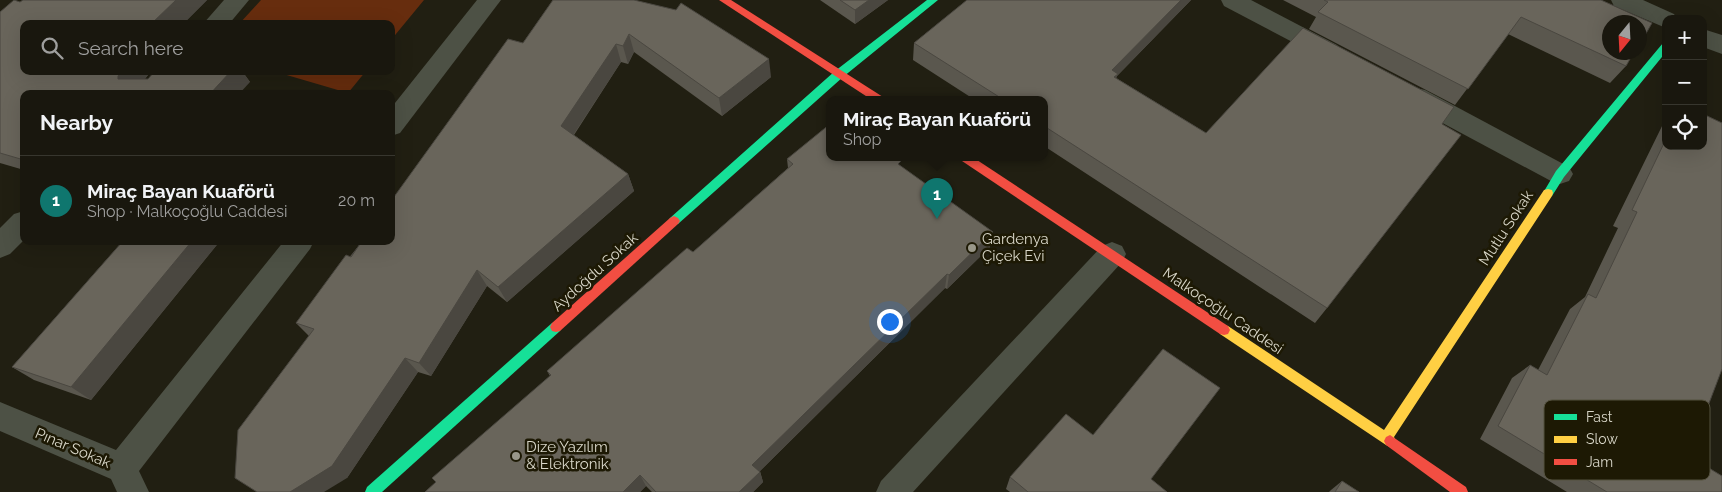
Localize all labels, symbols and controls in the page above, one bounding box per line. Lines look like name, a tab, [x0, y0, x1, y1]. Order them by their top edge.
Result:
north arrow	[1602, 15, 1647, 60]
map controls	[1662, 15, 1707, 150]
button: +	[1662, 15, 1707, 60]
search box	[20, 20, 395, 75]
icon: search	[38, 34, 66, 62]
text: Search here	[78, 37, 184, 59]
button: −	[1662, 60, 1707, 105]
popup	[826, 96, 1048, 161]
button: locate	[1662, 105, 1707, 150]
text: Miraç Bayan Kuaförü	[843, 108, 1031, 130]
text: Nearby	[40, 110, 113, 135]
text: Shop	[843, 130, 882, 149]
pin: 1	[921, 178, 953, 219]
text: Miraç Bayan Kuaförü	[87, 180, 275, 202]
street label: Mutlu Sokak	[1475, 187, 1537, 269]
text: 1	[52, 191, 60, 210]
text: 20 m	[338, 191, 375, 210]
text: Shop · Malkoçoğlu Caddesi	[87, 202, 287, 221]
street label: Aydoğdu Sokak	[548, 229, 642, 315]
place label: Gardenya Çiçek Evi	[982, 230, 1049, 265]
marker: Gardenya Çiçek Evi	[966, 242, 978, 254]
street label: Malkoçoğlu Caddesi	[1159, 264, 1287, 358]
your location	[877, 309, 903, 335]
legend	[1544, 400, 1710, 480]
text: Fast	[1586, 409, 1613, 425]
street label: Pınar Sokak	[33, 424, 114, 472]
text: Slow	[1586, 431, 1618, 447]
place label: Dize Yazılım & Elektronik	[526, 438, 609, 473]
marker: Dize Yazılım & Elektronik	[510, 450, 522, 462]
text: Jam	[1586, 454, 1613, 470]

